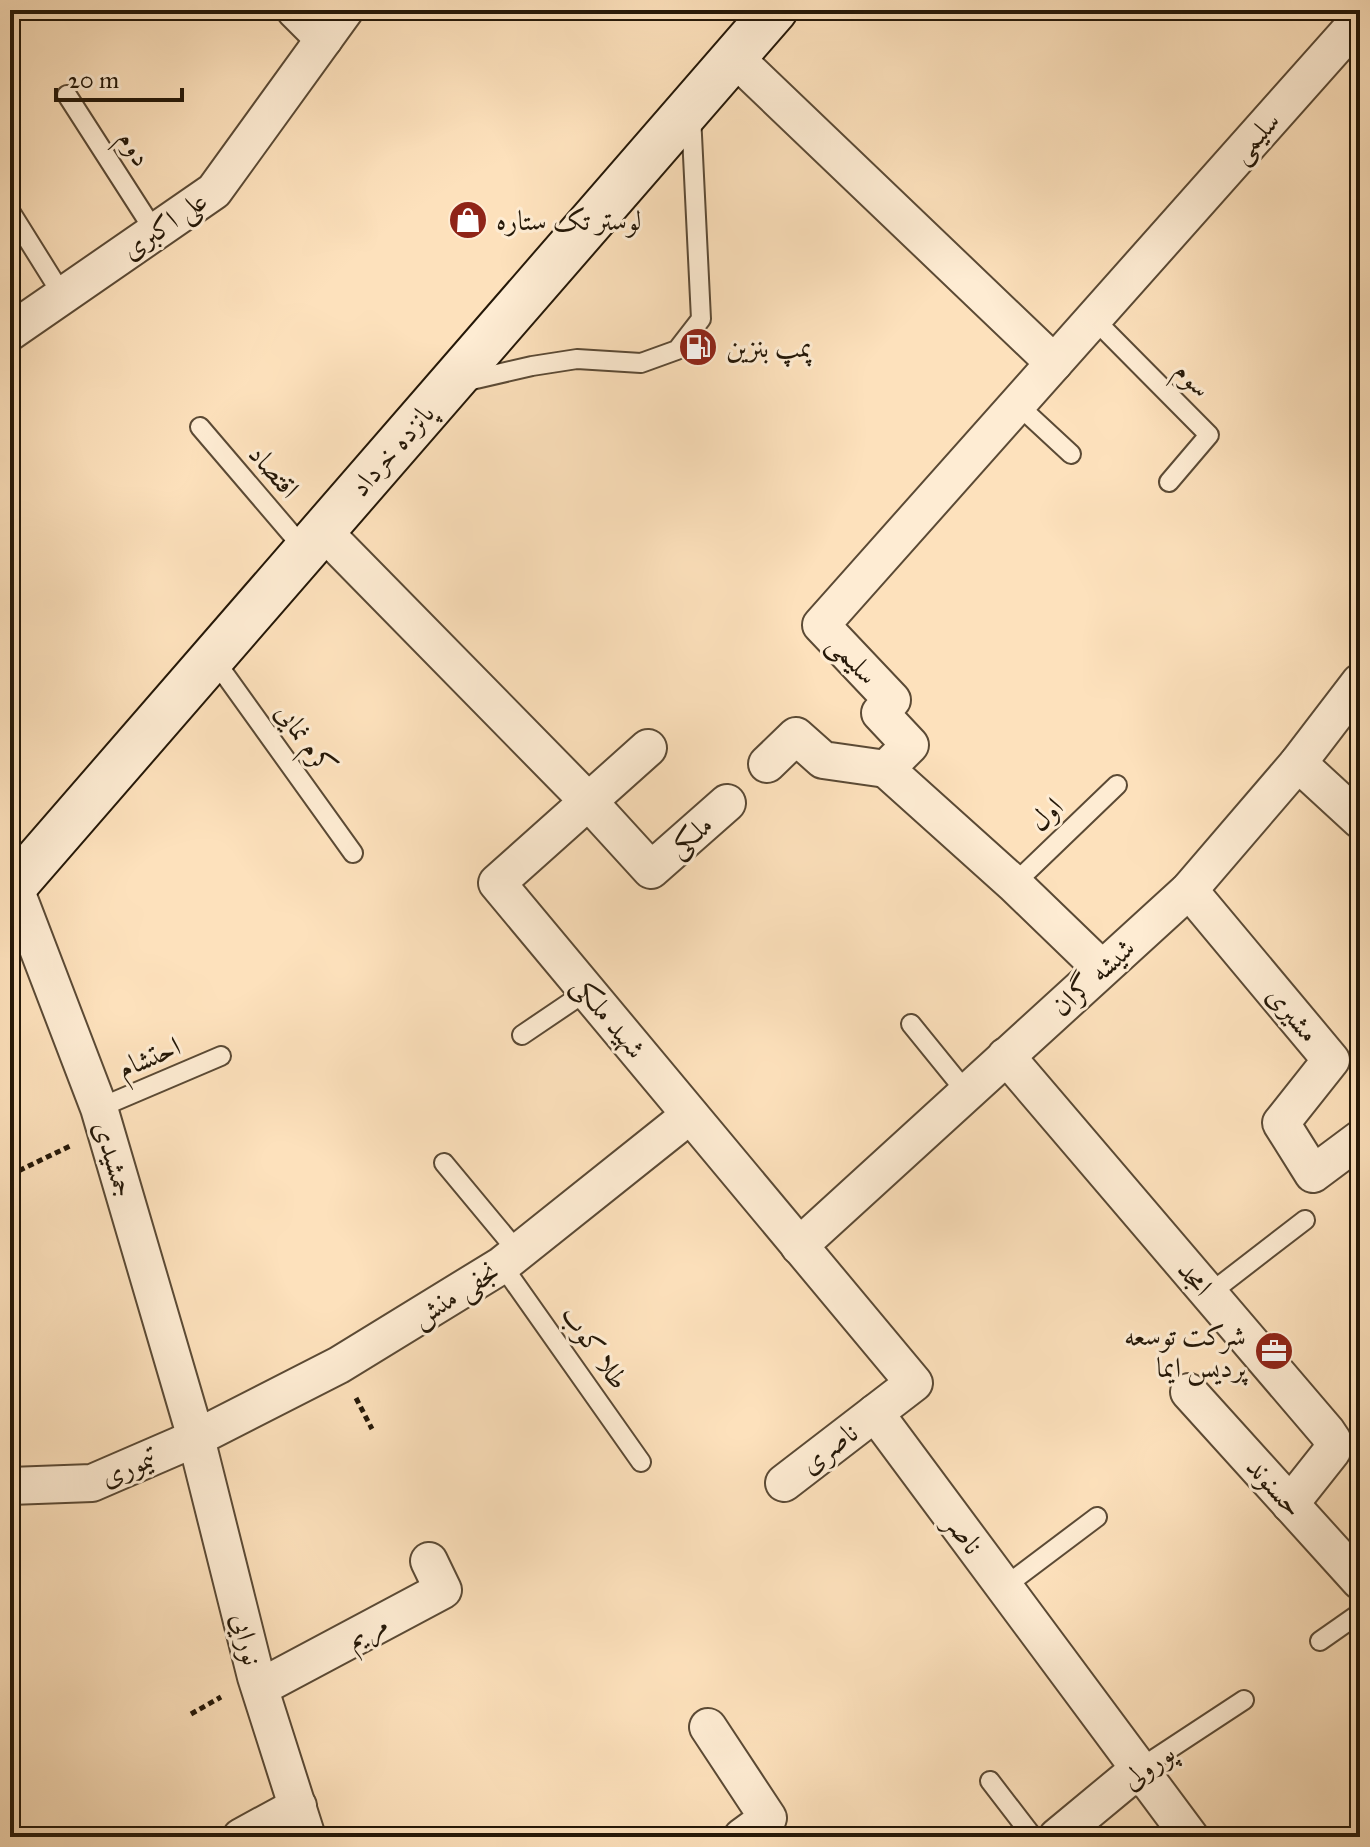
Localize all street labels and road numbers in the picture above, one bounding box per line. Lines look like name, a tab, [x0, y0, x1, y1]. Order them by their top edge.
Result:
street label: سلیمی	[1223, 104, 1289, 171]
street label: دوم	[105, 123, 160, 177]
street label: علی اکبری	[114, 183, 215, 270]
street label: سوم	[1162, 353, 1219, 410]
street label: پانزده خرداد	[342, 395, 445, 506]
street label: اقتصاد	[241, 437, 307, 505]
street label: سلیمی	[819, 626, 886, 693]
street label: کرم نمایی	[262, 696, 344, 786]
street label: اول	[1022, 790, 1070, 838]
street label: ملکی	[660, 807, 720, 866]
street label: شیشه گران	[1043, 929, 1142, 1024]
street label: شهید ملکی	[564, 969, 654, 1066]
street label: مشیری	[1259, 978, 1327, 1050]
street label: احتشام	[112, 1028, 188, 1092]
street label: جمشیدی	[86, 1117, 142, 1201]
street label: نجفی منش	[405, 1253, 507, 1337]
street label: امجد	[1170, 1253, 1220, 1303]
street label: طلا کوب	[553, 1298, 637, 1396]
street label: ناصری	[793, 1415, 866, 1482]
street label: تیموری	[95, 1439, 162, 1494]
street label: حسنوند	[1239, 1450, 1311, 1524]
street label: ناصر	[935, 1504, 991, 1562]
street label: مریم	[340, 1606, 397, 1662]
street label: نورایی	[223, 1609, 270, 1669]
street label: پورولی	[1114, 1734, 1185, 1799]

